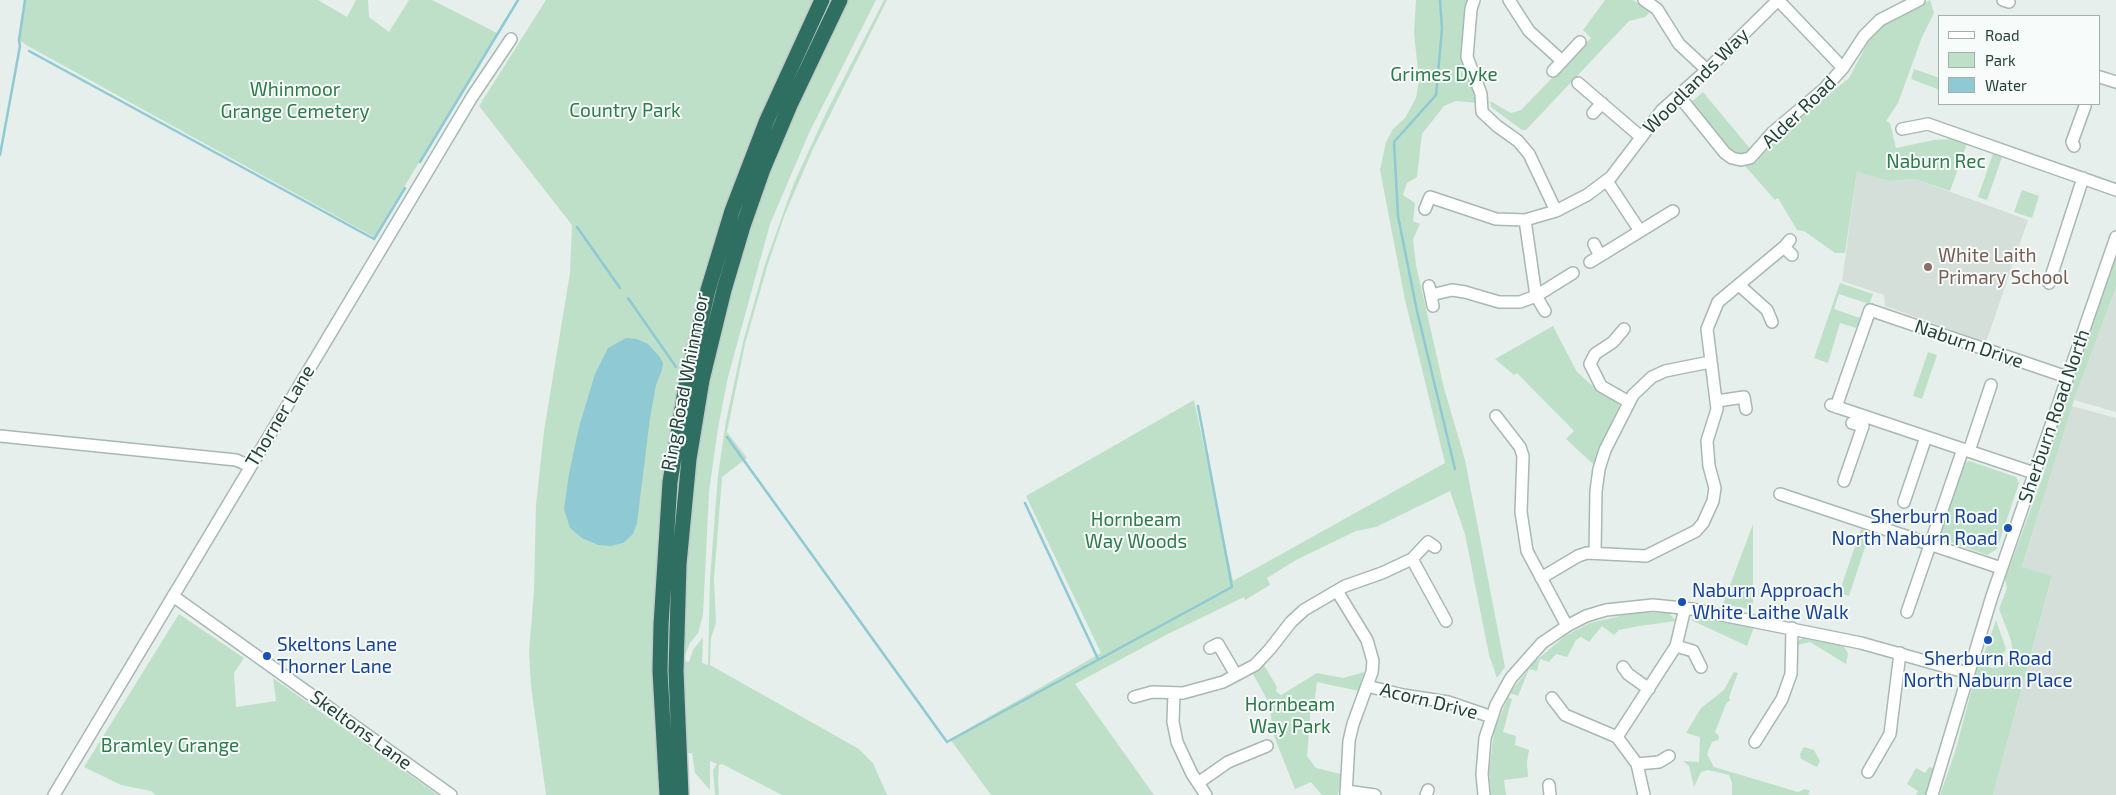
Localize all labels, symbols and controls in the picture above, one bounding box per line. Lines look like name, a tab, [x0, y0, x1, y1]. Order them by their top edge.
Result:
legend	[1938, 15, 2101, 105]
street label: Woodlands Way	[1638, 23, 1754, 139]
text: Road	[1985, 26, 2020, 44]
text: Park	[1985, 51, 2016, 69]
park label: Grimes Dyke	[1390, 64, 1498, 86]
street label: Alder Road	[1757, 71, 1841, 153]
text: Water	[1985, 76, 2027, 94]
park label: Whinmoor Grange Cemetery	[221, 79, 369, 123]
park label: Country Park	[569, 100, 681, 122]
park label: Naburn Rec	[1886, 151, 1986, 173]
place label: White Laith Primary School	[1938, 245, 2069, 289]
marker: White Laith Primary School	[1922, 261, 1934, 273]
street label: Ring Road Whinmoor	[657, 291, 713, 473]
street label: Naburn Drive	[1912, 315, 2026, 373]
street label: Sherburn Road North	[2014, 326, 2094, 506]
street label: Thorner Lane	[241, 361, 319, 471]
place label: Sherburn Road North Naburn Road	[1832, 506, 1998, 550]
park label: Hornbeam Way Woods	[1085, 509, 1187, 553]
marker: Sherburn Road North Naburn Road	[2002, 522, 2014, 534]
place label: Naburn Approach White Laithe Walk	[1692, 580, 1849, 624]
marker: Naburn Approach White Laithe Walk	[1676, 596, 1688, 608]
place label: Skeltons Lane Thorner Lane	[277, 634, 397, 678]
marker: Sherburn Road North Naburn Place	[1982, 634, 1994, 646]
place label: Sherburn Road North Naburn Place	[1903, 648, 2073, 692]
marker: Skeltons Lane Thorner Lane	[261, 650, 273, 662]
street label: Acorn Drive	[1378, 678, 1480, 724]
street label: Skeltons Lane	[306, 685, 416, 775]
park label: Hornbeam Way Park	[1245, 694, 1335, 738]
park label: Bramley Grange	[101, 735, 239, 757]

